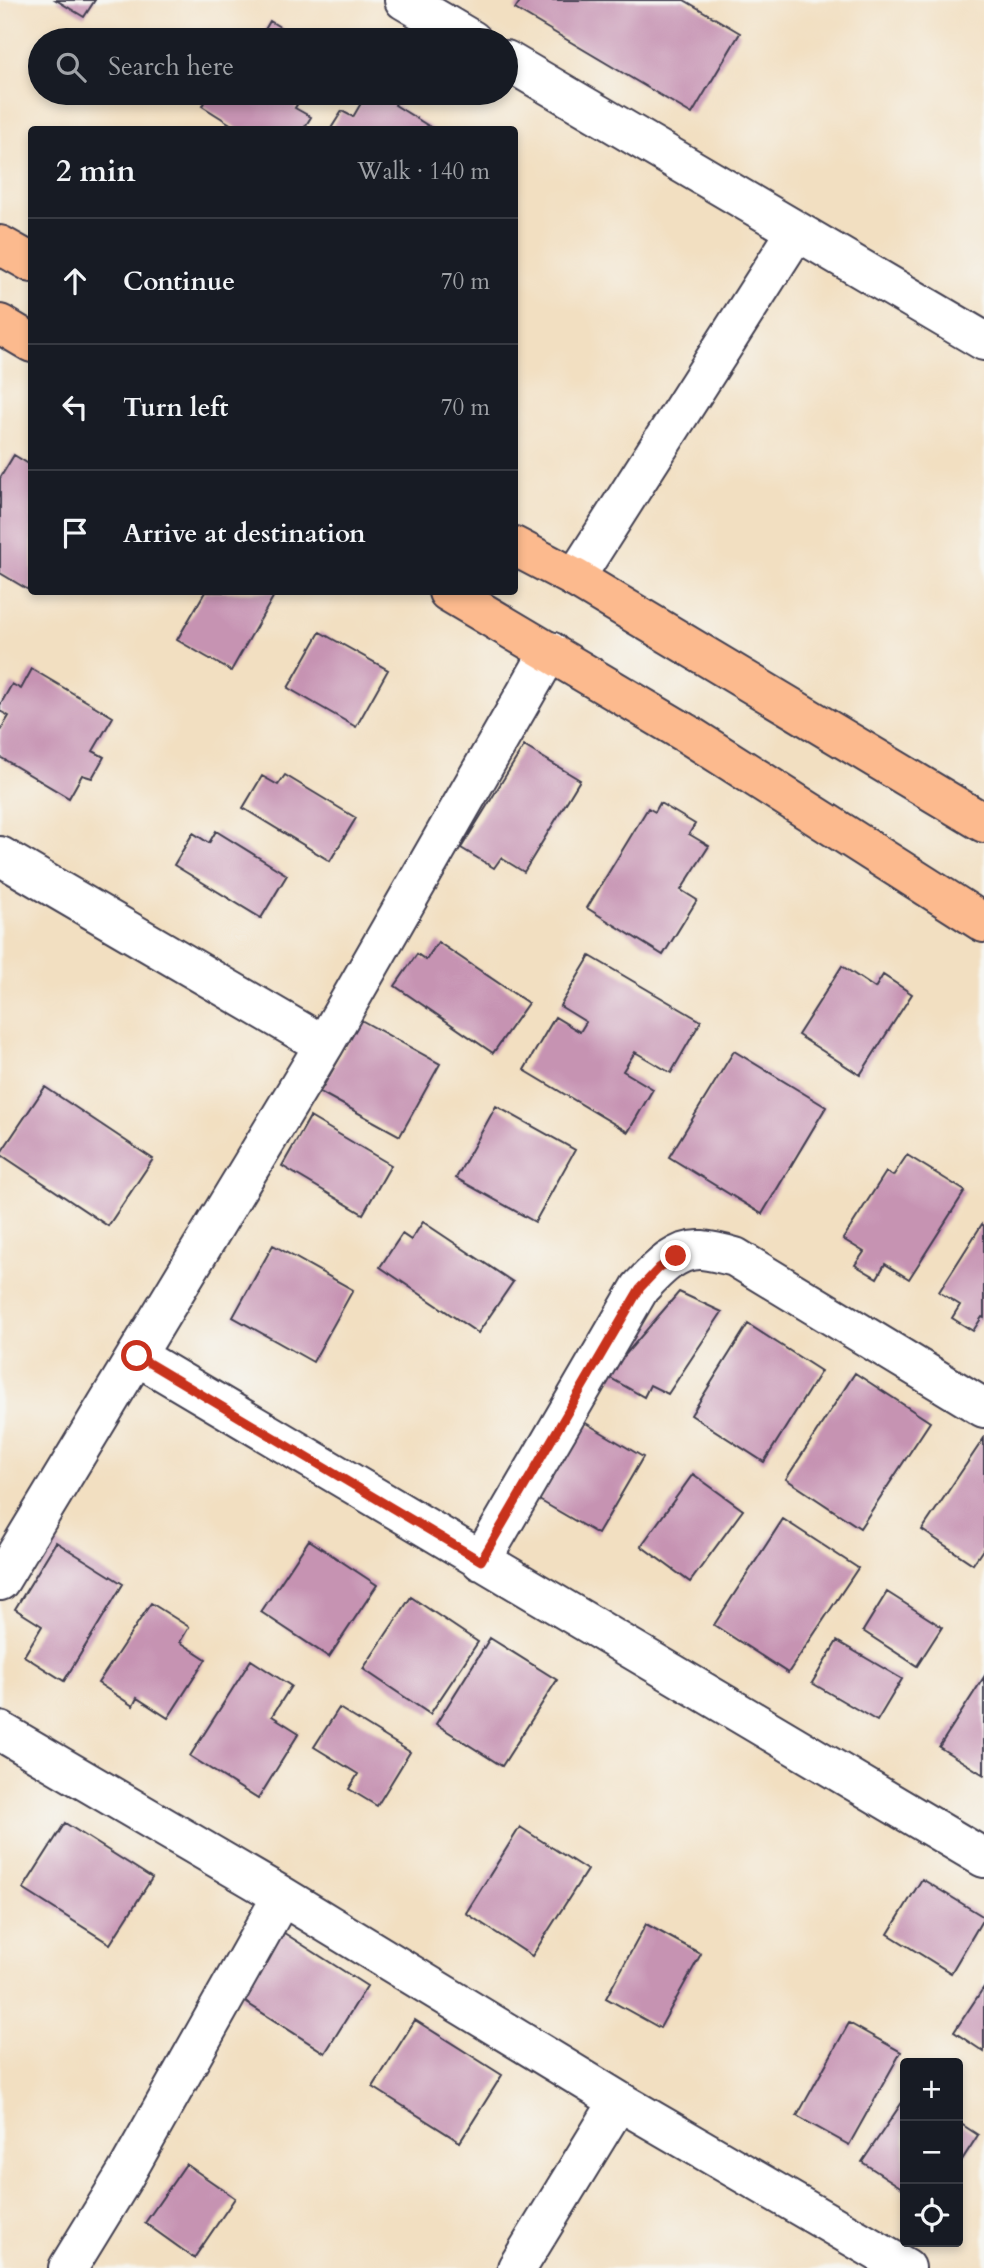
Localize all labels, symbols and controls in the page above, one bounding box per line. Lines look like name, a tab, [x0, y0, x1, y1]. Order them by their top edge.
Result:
search box	[28, 28, 518, 105]
icon: search	[52, 48, 90, 86]
text: Search here	[108, 49, 234, 84]
text: 2 min	[56, 151, 136, 192]
text: Walk · 140 m	[357, 156, 490, 187]
icon: ahead	[56, 262, 94, 300]
text: Continue	[123, 264, 235, 299]
text: 70 m	[441, 266, 490, 297]
icon: left	[56, 388, 94, 426]
text: Turn left	[123, 390, 228, 425]
text: 70 m	[441, 392, 490, 423]
icon: arrive	[56, 514, 94, 552]
text: Arrive at destination	[123, 516, 366, 551]
route end	[660, 1240, 691, 1271]
route start	[121, 1340, 152, 1371]
map controls	[900, 2058, 963, 2247]
button: +	[900, 2058, 963, 2121]
button: −	[900, 2121, 963, 2184]
button: locate	[900, 2184, 963, 2247]

